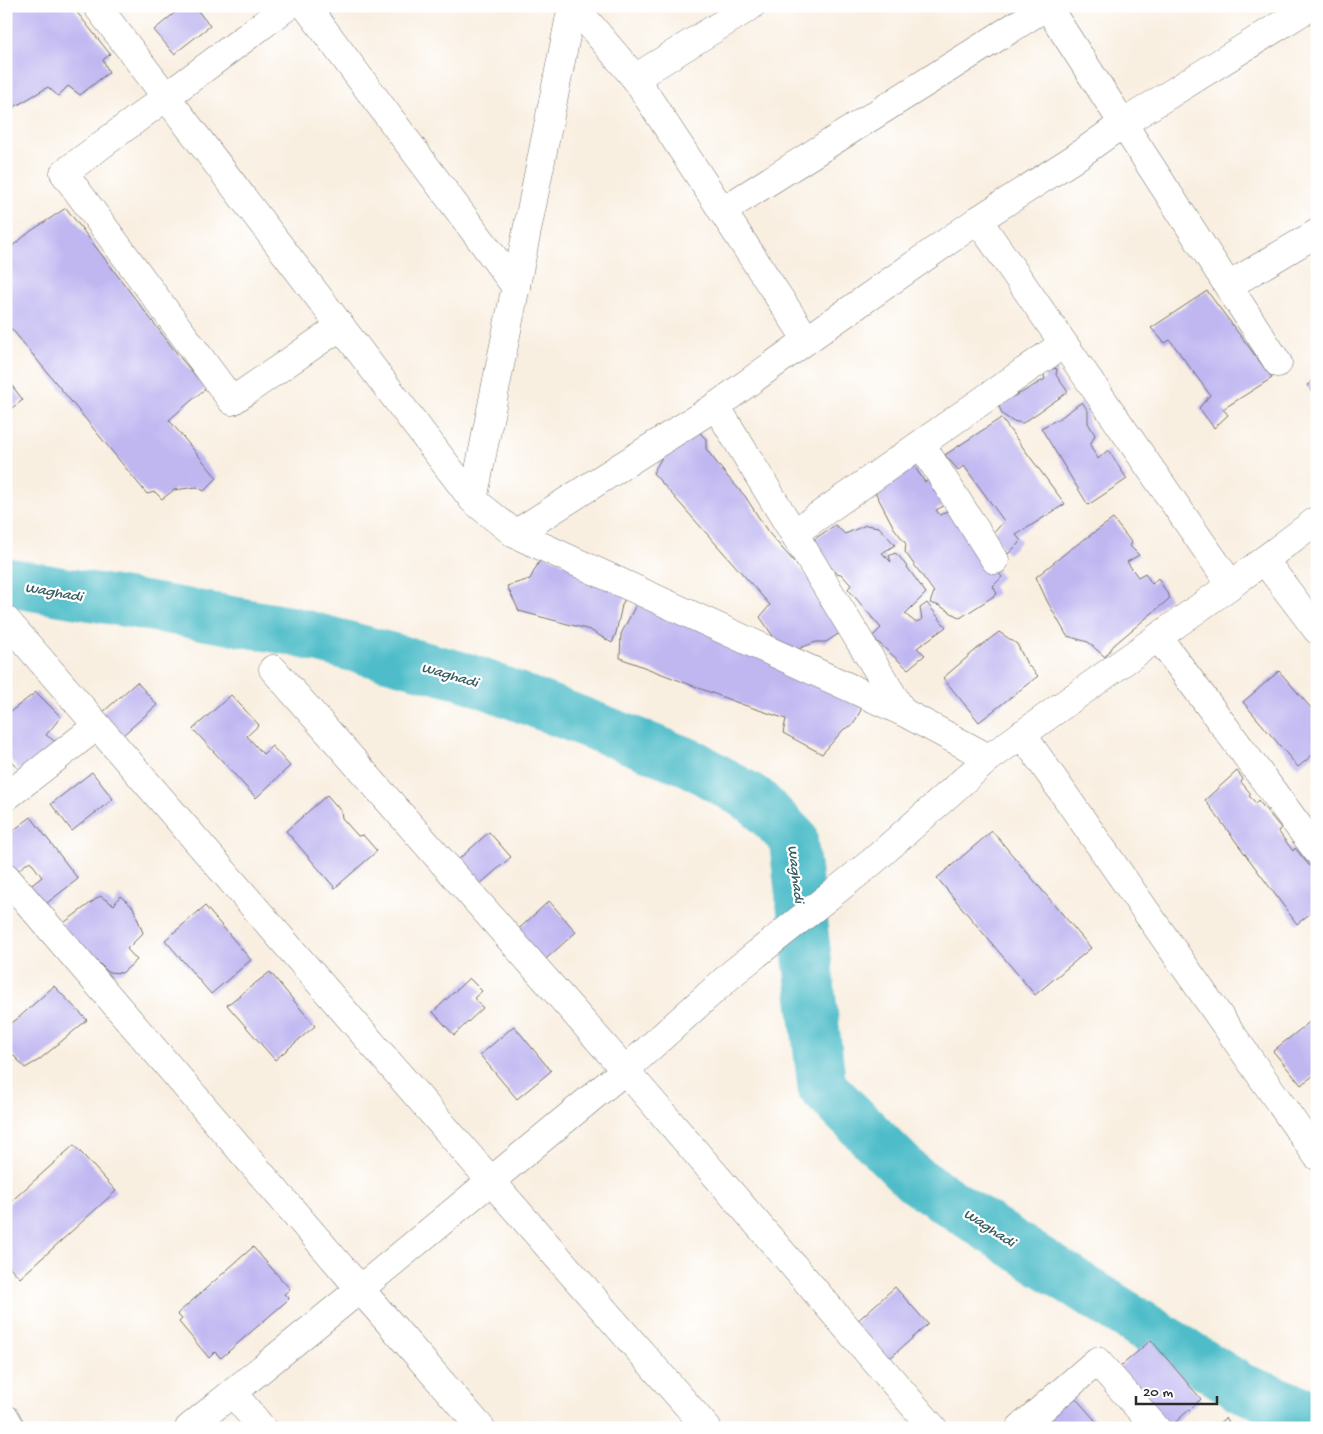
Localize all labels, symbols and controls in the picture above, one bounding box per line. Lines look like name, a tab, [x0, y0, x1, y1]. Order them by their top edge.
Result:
water label: Waghadi	[24, 579, 86, 607]
water label: Waghadi	[419, 659, 481, 693]
water label: Waghadi	[783, 844, 808, 906]
water label: Waghadi	[960, 1205, 1020, 1253]
scale bar	[1136, 1374, 1217, 1406]
text: 20 m	[1143, 1384, 1173, 1402]

